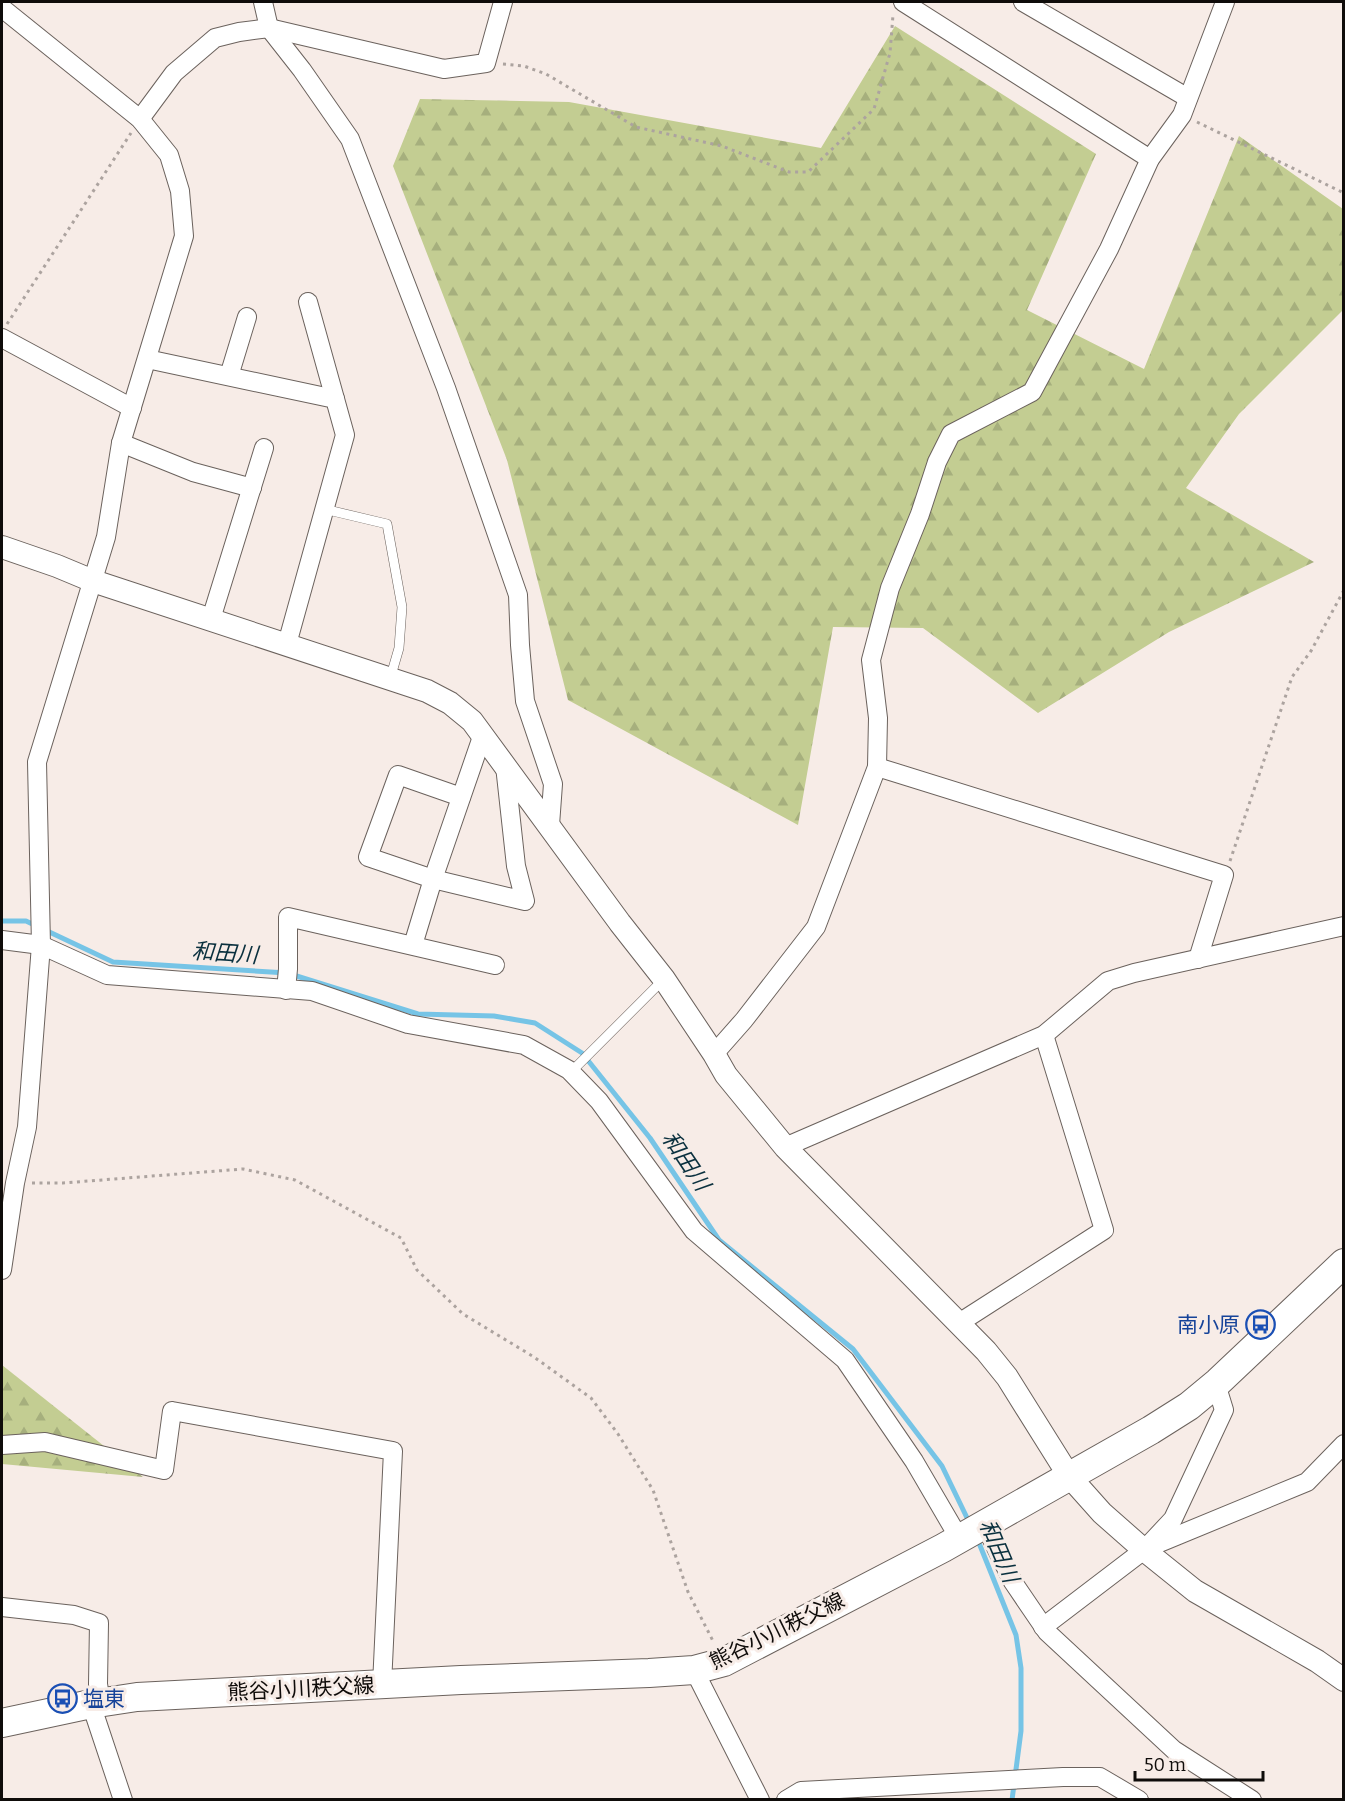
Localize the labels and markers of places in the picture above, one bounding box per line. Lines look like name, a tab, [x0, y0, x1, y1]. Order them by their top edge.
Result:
bus stop icon: 南小原	[1245, 1309, 1277, 1341]
place label: 南小原	[1177, 1312, 1240, 1338]
bus stop icon: 塩東	[46, 1683, 78, 1715]
place label: 塩東	[83, 1686, 125, 1712]

